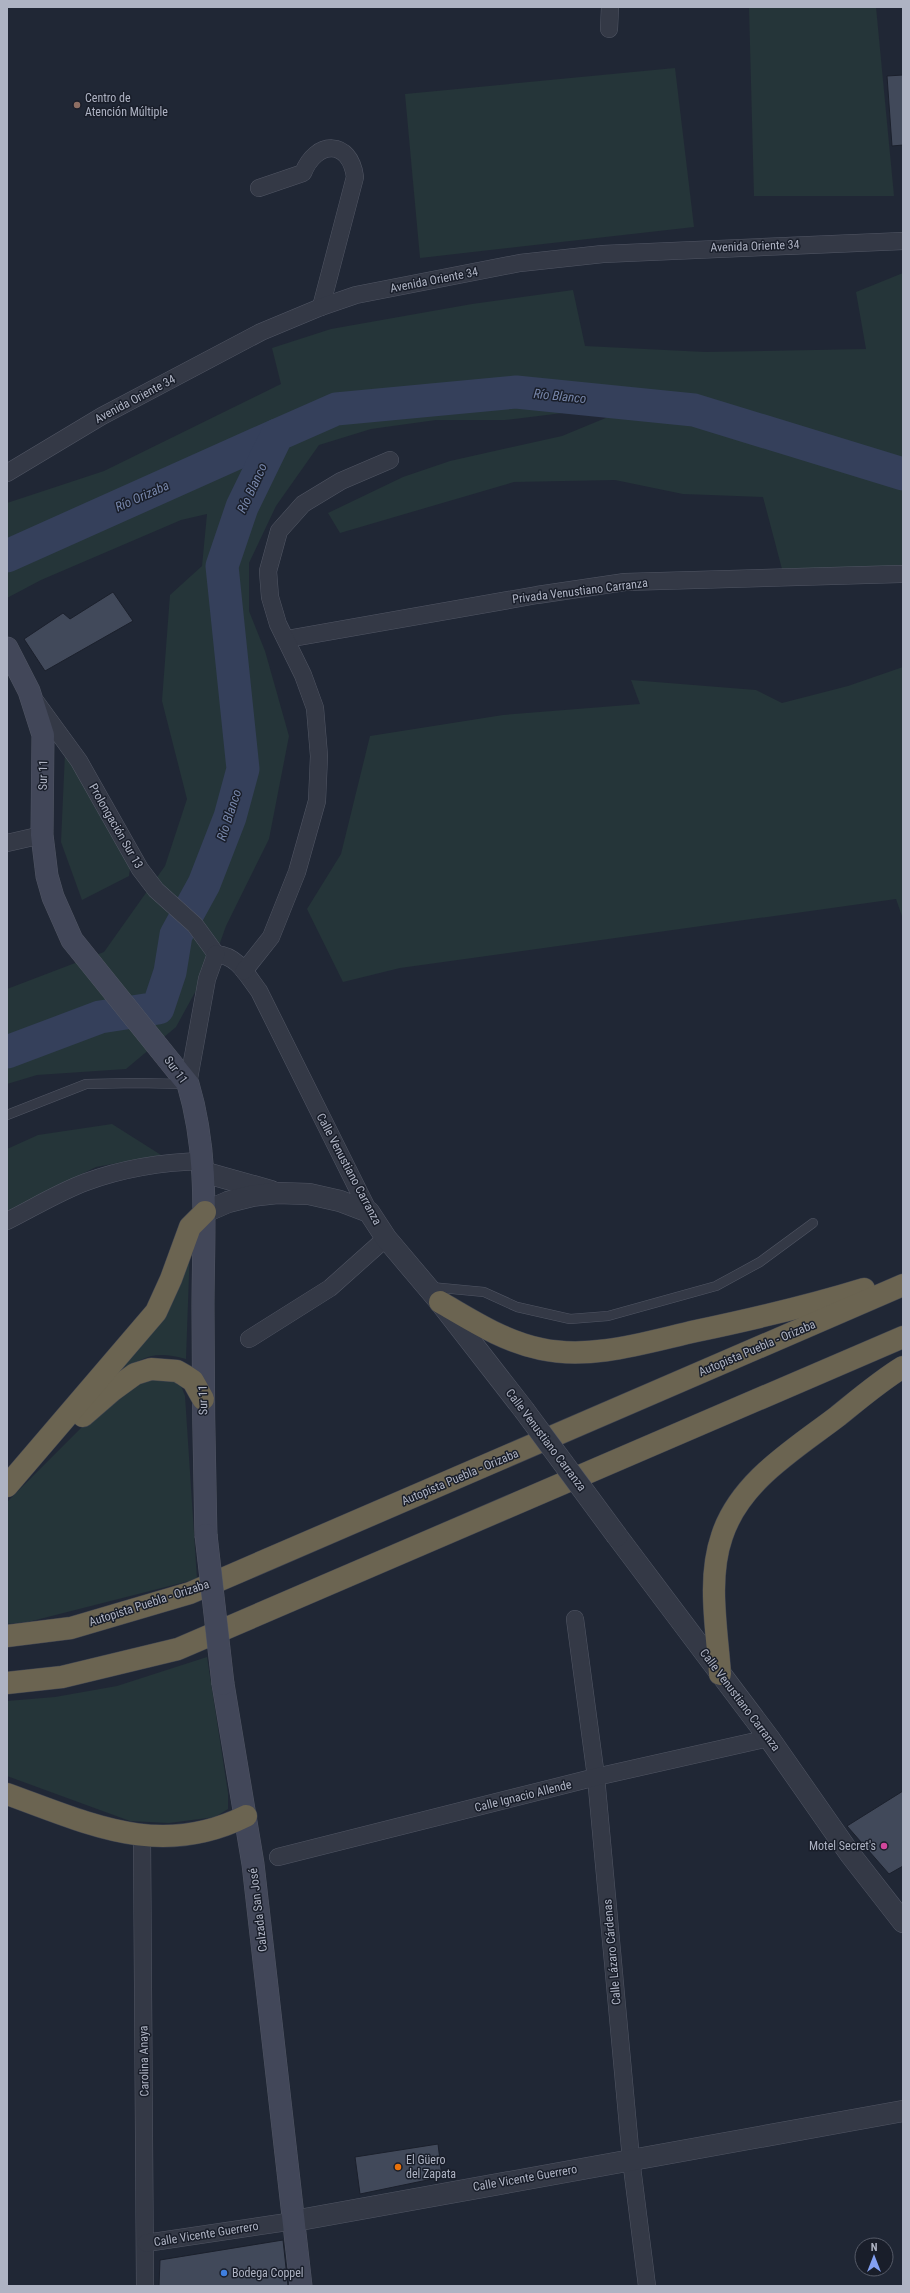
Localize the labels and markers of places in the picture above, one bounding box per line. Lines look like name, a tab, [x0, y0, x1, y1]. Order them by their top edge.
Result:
place label: Centro de Atención Múltiple	[85, 91, 168, 119]
marker: Centro de Atención Múltiple	[72, 100, 82, 110]
place label: Motel Secret's	[809, 1839, 876, 1853]
marker: Motel Secret's	[879, 1841, 889, 1851]
place label: El Güero del Zapata	[406, 2153, 456, 2181]
marker: El Güero del Zapata	[393, 2162, 403, 2172]
place label: Bodega Coppel	[232, 2266, 304, 2280]
marker: Bodega Coppel	[219, 2268, 229, 2278]

